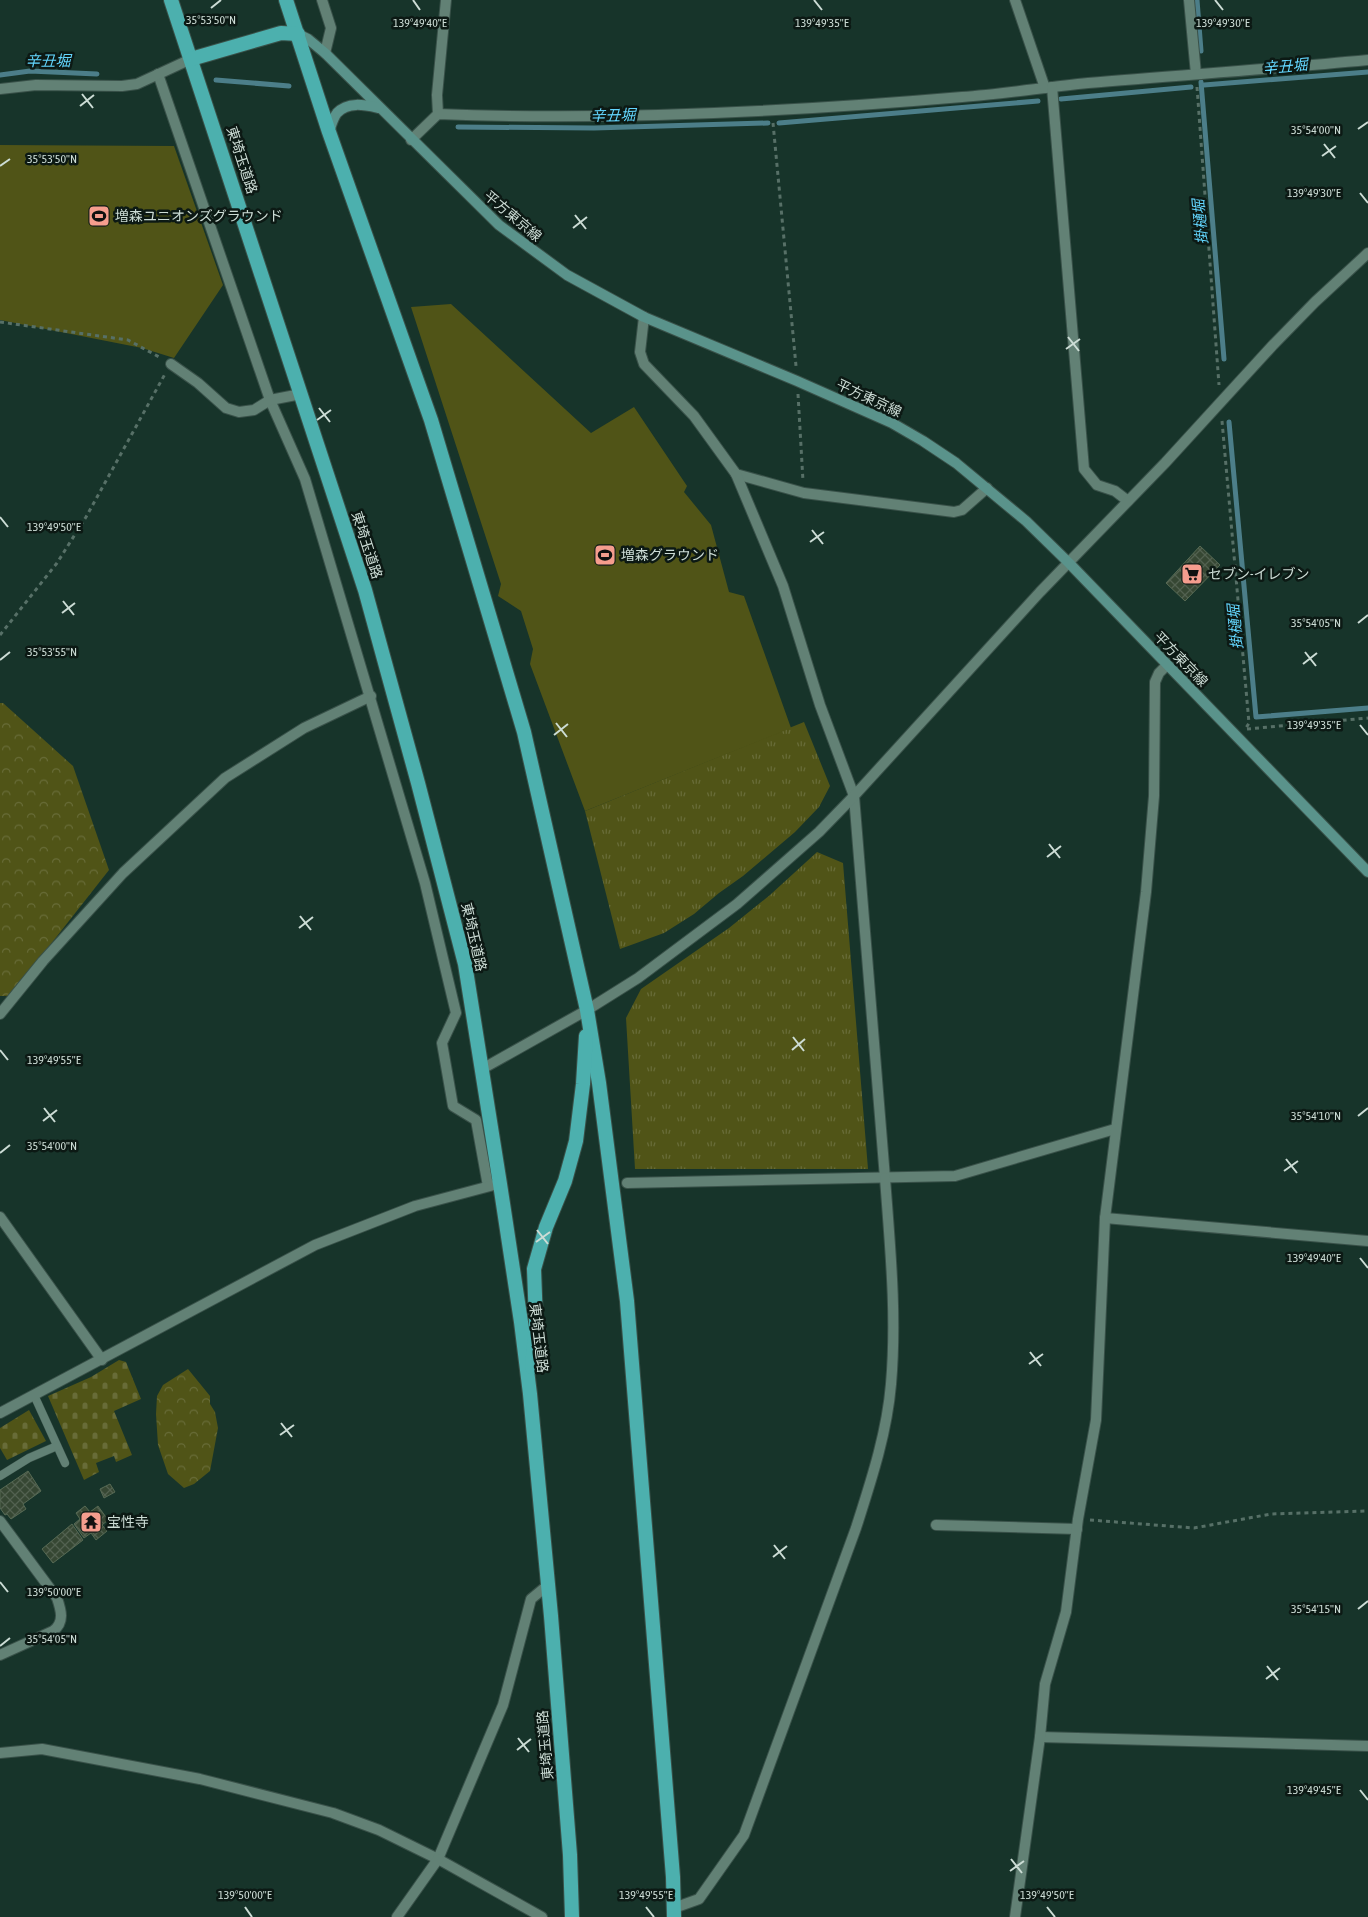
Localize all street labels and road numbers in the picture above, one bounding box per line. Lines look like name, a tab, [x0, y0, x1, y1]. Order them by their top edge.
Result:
street label: 東埼玉道路	[224, 124, 260, 196]
street label: 平方東京線	[481, 187, 545, 245]
street label: 平方東京線	[834, 376, 904, 420]
street label: 東埼玉道路	[349, 509, 385, 581]
street label: 平方東京線	[1151, 628, 1211, 690]
street label: 東埼玉道路	[458, 901, 490, 973]
street label: 東埼玉道路	[527, 1302, 551, 1374]
street label: 東埼玉道路	[534, 1709, 556, 1781]

